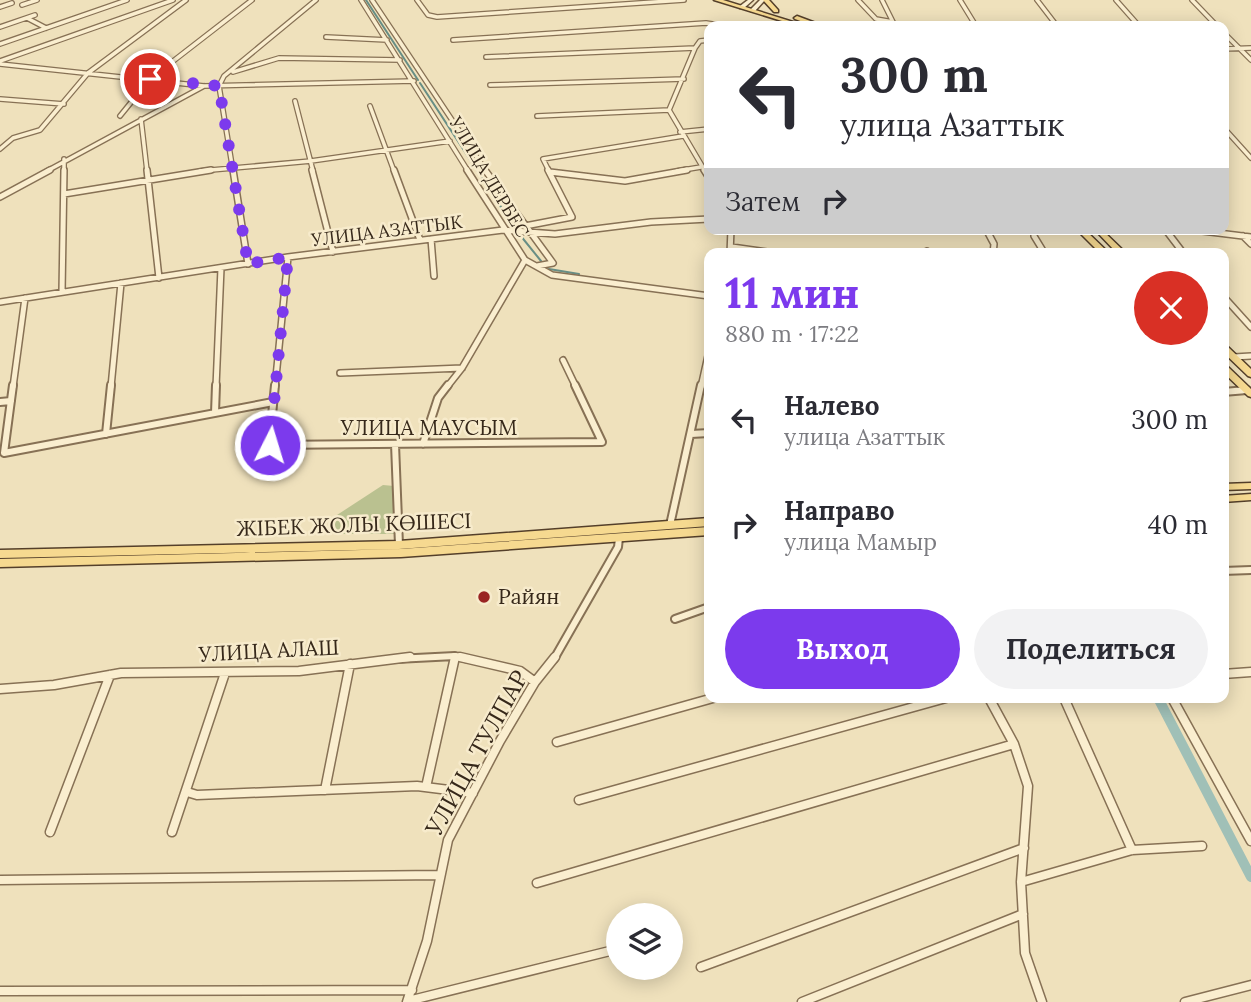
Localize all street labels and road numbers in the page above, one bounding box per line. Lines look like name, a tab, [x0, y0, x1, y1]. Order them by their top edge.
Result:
street label: УЛИЦА ДЕРБЕС	[444, 111, 535, 242]
street label: УЛИЦА АЗАТТЫК	[309, 210, 464, 251]
street label: УЛИЦА МАУСЫМ	[340, 414, 517, 441]
street label: ЖІБЕК ЖОЛЫ КӨШЕСІ	[236, 507, 472, 542]
street label: УЛИЦА АЛАШ	[197, 633, 340, 668]
street label: УЛИЦА ТУЛПАР	[418, 665, 535, 842]

